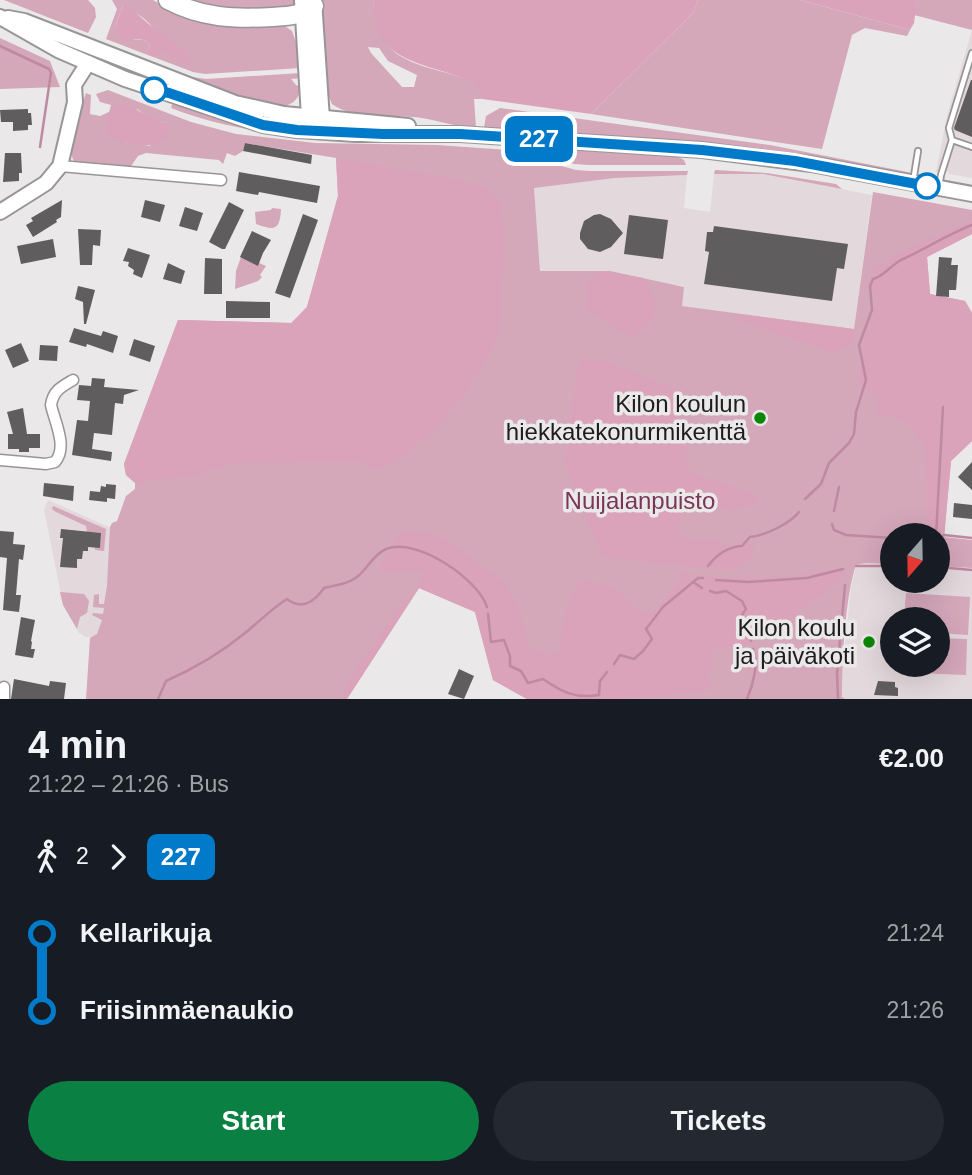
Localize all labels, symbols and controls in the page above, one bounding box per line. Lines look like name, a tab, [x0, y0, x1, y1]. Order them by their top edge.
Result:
unlabelled marker	[141, 77, 167, 103]
line badge: 227	[499, 116, 579, 162]
text: 227	[519, 125, 559, 152]
unlabelled marker	[914, 173, 940, 199]
place label: Kilon koulun hiekkatekonurmikenttä	[506, 390, 747, 445]
marker: Kilon koulun hiekkatekonurmikenttä	[752, 410, 768, 426]
park label: Nuijalanpuisto	[565, 487, 715, 514]
north arrow	[880, 523, 950, 593]
map controls	[880, 523, 950, 677]
button: layers	[880, 607, 950, 677]
place label: Kilon koulu ja päiväkoti	[734, 614, 855, 669]
marker: Kilon koulu ja päiväkoti	[861, 634, 877, 650]
text: 4 min	[28, 724, 127, 766]
text: €2.00	[879, 743, 944, 773]
text: 21:22 – 21:26 · Bus	[28, 771, 229, 797]
icon: walk	[28, 838, 66, 876]
icon: forward	[99, 838, 137, 876]
text: 2	[76, 843, 89, 869]
text: 227	[161, 843, 201, 870]
text: Kellarikuja	[80, 918, 212, 948]
text: 21:24	[886, 920, 944, 946]
text: Friisinmäenaukio	[80, 995, 294, 1025]
text: 21:26	[886, 997, 944, 1023]
button: Start	[28, 1081, 479, 1161]
button: Tickets	[493, 1081, 944, 1161]

